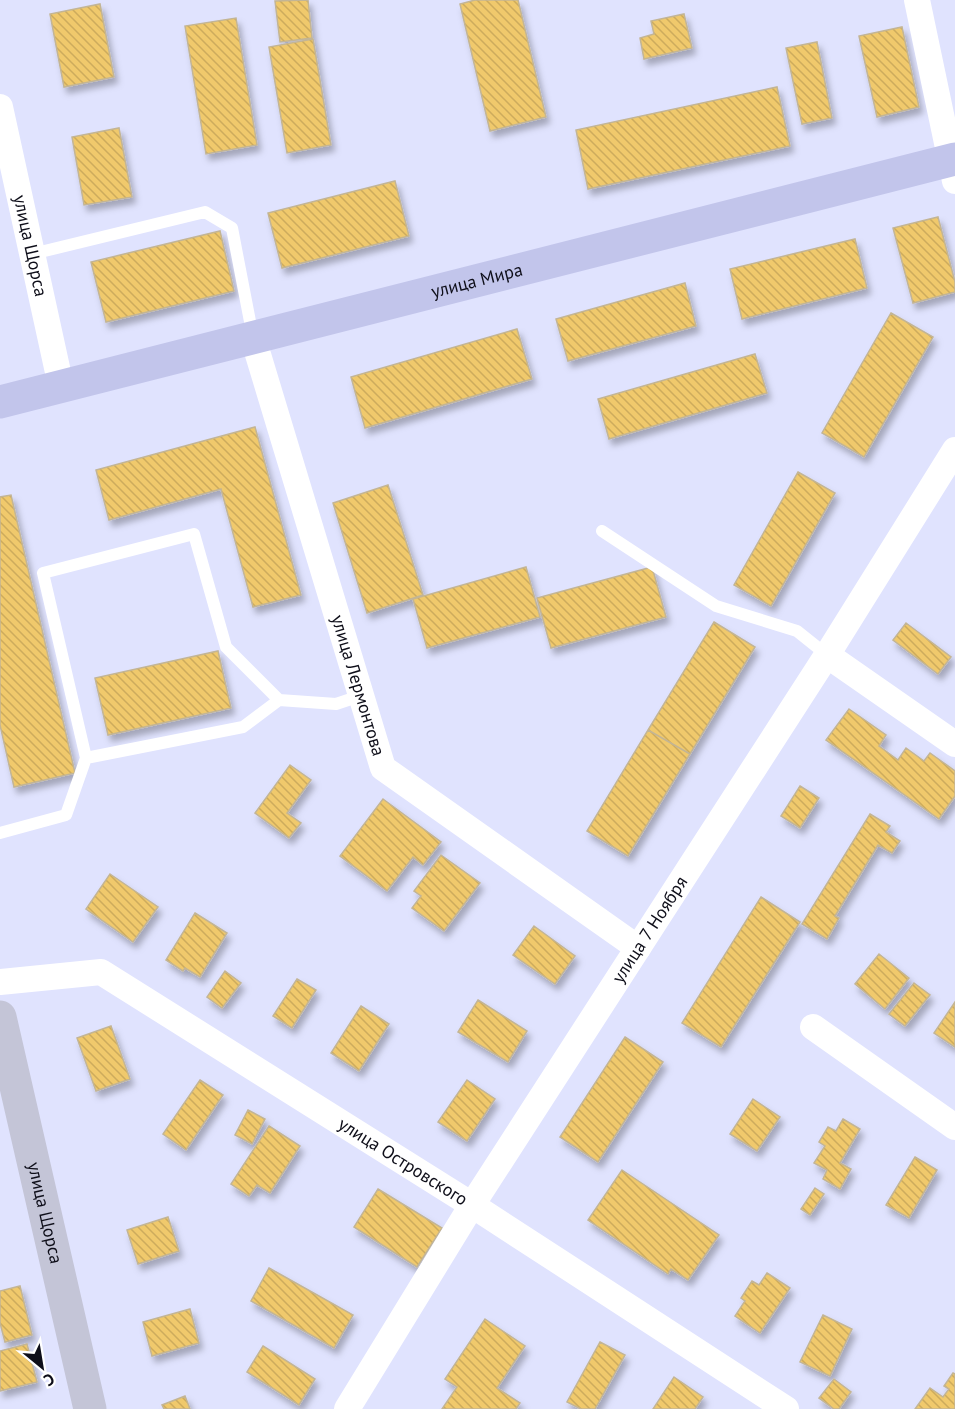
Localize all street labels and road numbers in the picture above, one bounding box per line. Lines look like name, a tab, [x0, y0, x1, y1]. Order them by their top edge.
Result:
street label: улица Щорса	[9, 193, 53, 299]
street label: улица Мира	[429, 258, 525, 303]
street label: улица Лермонтова	[326, 612, 391, 759]
street label: улица 7 Ноября	[606, 872, 692, 987]
street label: улица Островского	[334, 1112, 472, 1210]
street label: улица Щорса	[23, 1160, 68, 1266]

